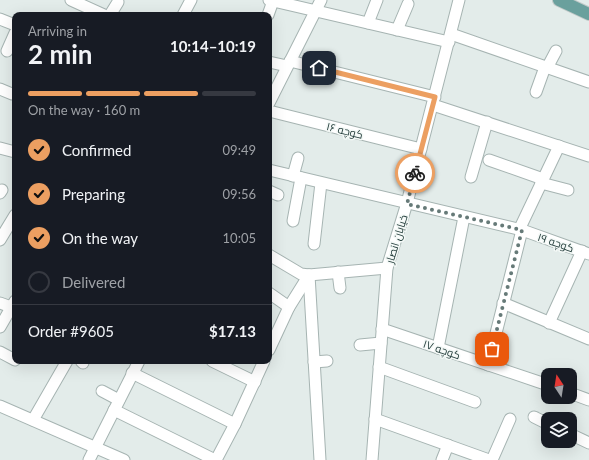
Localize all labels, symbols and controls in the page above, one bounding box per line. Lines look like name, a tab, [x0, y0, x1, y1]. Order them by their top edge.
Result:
text: Arriving in	[28, 23, 87, 39]
text: 10:14–10:19	[170, 37, 256, 55]
text: 2 min	[28, 38, 92, 70]
pin	[302, 51, 336, 85]
icon: home	[308, 57, 330, 79]
text: On the way · 160 m	[28, 102, 140, 118]
street label: کوچه ۱۶	[325, 119, 365, 142]
icon: check	[28, 139, 50, 161]
text: Confirmed	[62, 141, 131, 159]
text: 09:49	[223, 142, 256, 158]
courier	[395, 153, 435, 193]
icon: bike	[404, 162, 426, 184]
icon: check	[28, 183, 50, 205]
text: Preparing	[62, 185, 125, 203]
text: 09:56	[223, 186, 256, 202]
street label: خیابان انصار	[382, 213, 411, 266]
icon: check	[28, 227, 50, 249]
text: On the way	[62, 229, 138, 247]
text: 10:05	[223, 230, 256, 246]
street label: کوچه ۱۹	[536, 230, 576, 255]
text: Delivered	[62, 273, 125, 291]
text: Order #9605	[28, 322, 114, 340]
text: $17.13	[209, 322, 256, 340]
pin	[475, 332, 509, 366]
street label: کوچه ۱۷	[421, 337, 463, 362]
icon: bag	[481, 338, 503, 360]
north arrow	[541, 368, 577, 404]
map controls	[541, 368, 577, 448]
button: layers	[541, 412, 577, 448]

